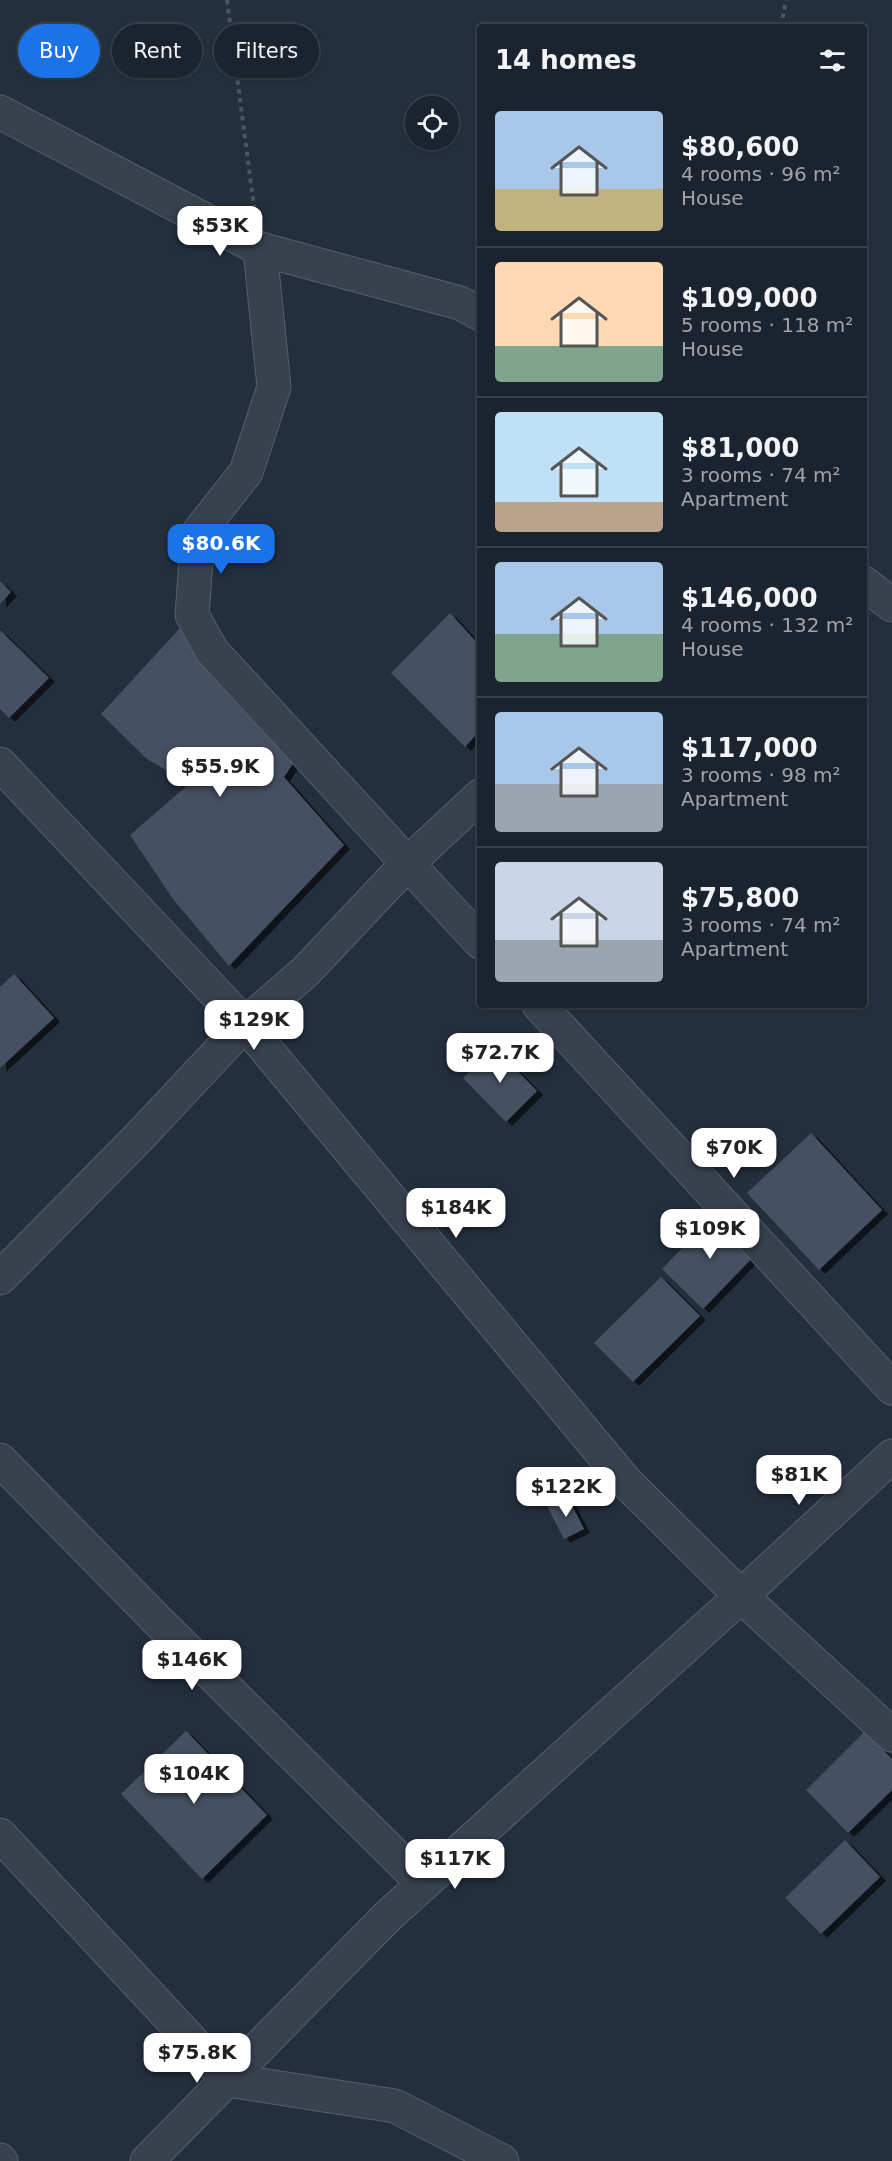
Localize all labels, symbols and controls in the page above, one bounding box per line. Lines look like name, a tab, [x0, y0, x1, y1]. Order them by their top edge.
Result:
chip: Buy	[18, 24, 100, 78]
chip: Rent	[112, 24, 202, 78]
chip: Filters	[214, 24, 319, 78]
icon: filters	[816, 44, 849, 77]
text: 14 homes	[495, 45, 637, 75]
map controls	[405, 96, 459, 150]
button: locate	[405, 96, 459, 150]
text: $80,600	[681, 132, 799, 162]
icon: home	[543, 135, 615, 207]
text: 4 rooms · 96 m²	[681, 162, 841, 186]
text: House	[681, 186, 744, 210]
pin: $53K	[184, 206, 256, 257]
text: $53K	[191, 213, 249, 237]
text: $109,000	[681, 283, 818, 313]
icon: home	[543, 286, 615, 358]
text: 5 rooms · 118 m²	[681, 313, 853, 337]
text: House	[681, 337, 744, 361]
text: $81,000	[681, 433, 799, 463]
icon: home	[543, 436, 615, 508]
text: 3 rooms · 74 m²	[681, 463, 841, 487]
text: Apartment	[681, 487, 788, 511]
pin: $80.6K	[172, 524, 270, 575]
text: $80.6K	[182, 531, 260, 555]
text: $146,000	[681, 583, 818, 613]
icon: home	[543, 586, 615, 658]
text: 4 rooms · 132 m²	[681, 613, 853, 637]
text: House	[681, 637, 744, 661]
text: $117,000	[681, 733, 818, 763]
icon: home	[543, 736, 615, 808]
pin: $55.9K	[171, 747, 269, 798]
text: $55.9K	[181, 754, 259, 778]
text: 3 rooms · 98 m²	[681, 763, 841, 787]
text: Apartment	[681, 787, 788, 811]
text: $75,800	[681, 883, 799, 913]
icon: home	[543, 886, 615, 958]
text: 3 rooms · 74 m²	[681, 913, 841, 937]
text: Apartment	[681, 937, 788, 961]
pin: $129K	[212, 1000, 296, 1051]
text: $129K	[218, 1007, 290, 1031]
pin: $72.7K	[451, 1033, 549, 1084]
text: $72.7K	[461, 1040, 539, 1064]
pin: $70K	[698, 1128, 770, 1179]
text: $70K	[705, 1135, 763, 1159]
pin: $184K	[414, 1188, 498, 1239]
text: $184K	[420, 1195, 492, 1219]
pin: $109K	[668, 1209, 752, 1260]
text: $109K	[674, 1216, 746, 1240]
pin: $81K	[763, 1455, 835, 1506]
text: $81K	[770, 1462, 828, 1486]
pin: $122K	[524, 1467, 608, 1518]
text: $122K	[530, 1474, 602, 1498]
pin: $146K	[150, 1640, 234, 1691]
text: $146K	[156, 1647, 228, 1671]
pin: $104K	[152, 1754, 236, 1805]
text: $104K	[158, 1761, 230, 1785]
pin: $117K	[413, 1839, 497, 1890]
text: $117K	[419, 1846, 491, 1870]
pin: $75.8K	[148, 2033, 246, 2084]
text: $75.8K	[158, 2040, 236, 2064]

